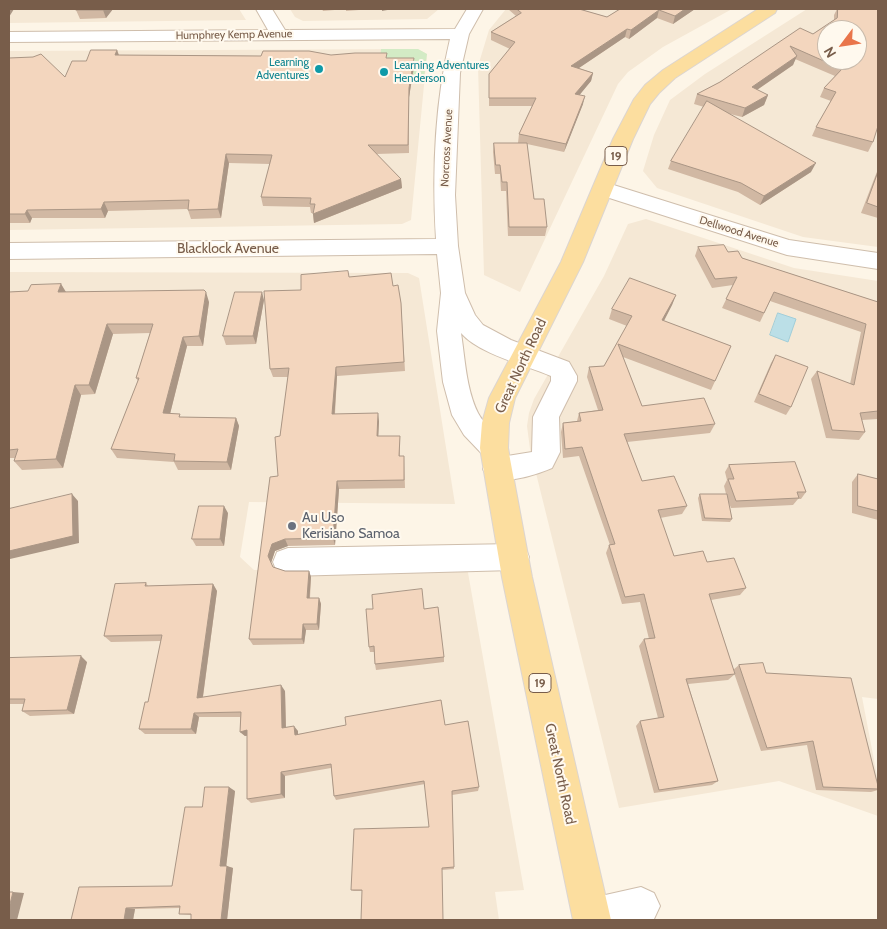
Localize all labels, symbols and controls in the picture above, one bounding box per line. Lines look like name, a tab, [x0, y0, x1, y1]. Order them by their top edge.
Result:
north arrow	[817, 20, 867, 70]
street label: Humphrey Kemp Avenue	[176, 27, 292, 43]
text: N	[820, 43, 840, 61]
place label: Learning Adventures	[256, 56, 309, 82]
place label: Learning Adventures Henderson	[394, 59, 489, 85]
marker: Learning Adventures	[313, 63, 325, 75]
marker: Learning Adventures Henderson	[378, 66, 390, 78]
street label: Norcross Avenue	[438, 109, 456, 187]
road number: 19	[605, 146, 627, 166]
street label: Dellwood Avenue	[698, 214, 780, 250]
street label: Blacklock Avenue	[177, 241, 279, 257]
street label: Great North Road	[492, 316, 550, 416]
place label: Au Uso Kerisiano Samoa	[302, 510, 400, 542]
marker: Au Uso Kerisiano Samoa	[286, 520, 298, 532]
road number: 19	[529, 674, 551, 692]
street label: Great North Road	[541, 722, 579, 826]

